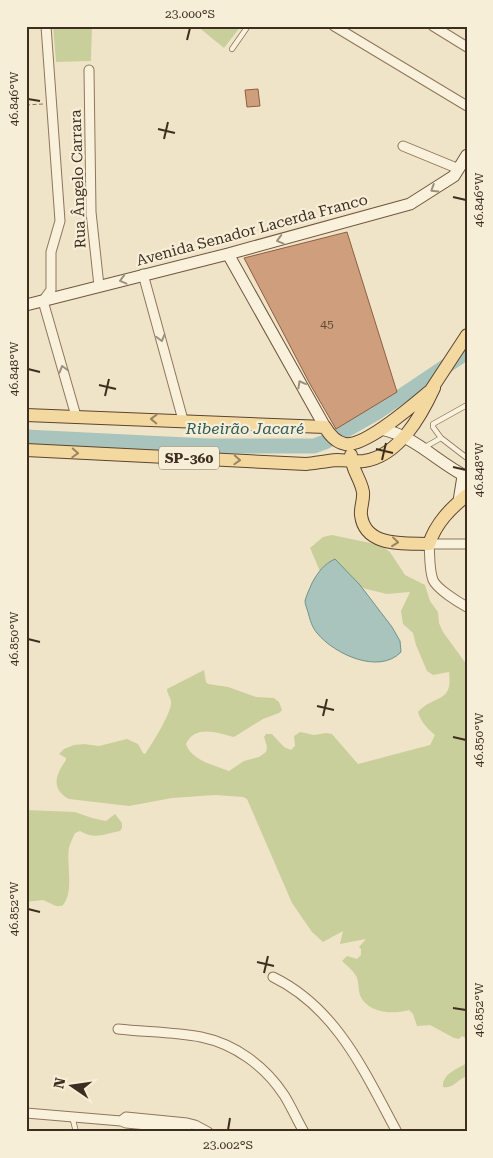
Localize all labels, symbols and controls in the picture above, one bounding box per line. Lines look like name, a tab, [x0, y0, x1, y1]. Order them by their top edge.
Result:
text: 23.000°S	[165, 7, 215, 21]
text: 46.846°W	[7, 71, 21, 126]
street label: Rua Ângelo Carrara	[67, 109, 89, 249]
text: 46.846°W	[472, 172, 486, 227]
one-way arrow	[430, 183, 439, 192]
street label: Avenida Senador Lacerda Franco	[134, 190, 370, 270]
one-way arrow	[277, 234, 285, 244]
one-way arrow	[119, 274, 128, 285]
house number: 45	[320, 317, 334, 331]
one-way arrow	[155, 334, 165, 342]
text: 46.848°W	[7, 341, 21, 396]
one-way arrow	[58, 365, 68, 374]
one-way arrow	[297, 381, 307, 390]
one-way arrow	[149, 414, 157, 424]
water label: Ribeirão Jacaré	[185, 419, 304, 438]
text: 46.848°W	[472, 442, 486, 497]
road number: SP-360	[159, 446, 219, 469]
one-way arrow	[71, 447, 79, 458]
one-way arrow	[234, 455, 242, 466]
one-way arrow	[392, 537, 400, 548]
text: 46.850°W	[7, 611, 21, 666]
text: 46.850°W	[472, 712, 486, 767]
text: 46.852°W	[7, 881, 21, 936]
text: 46.852°W	[472, 982, 486, 1037]
north arrow	[48, 1060, 98, 1110]
text: N	[50, 1076, 68, 1090]
text: 23.002°S	[203, 1138, 253, 1152]

